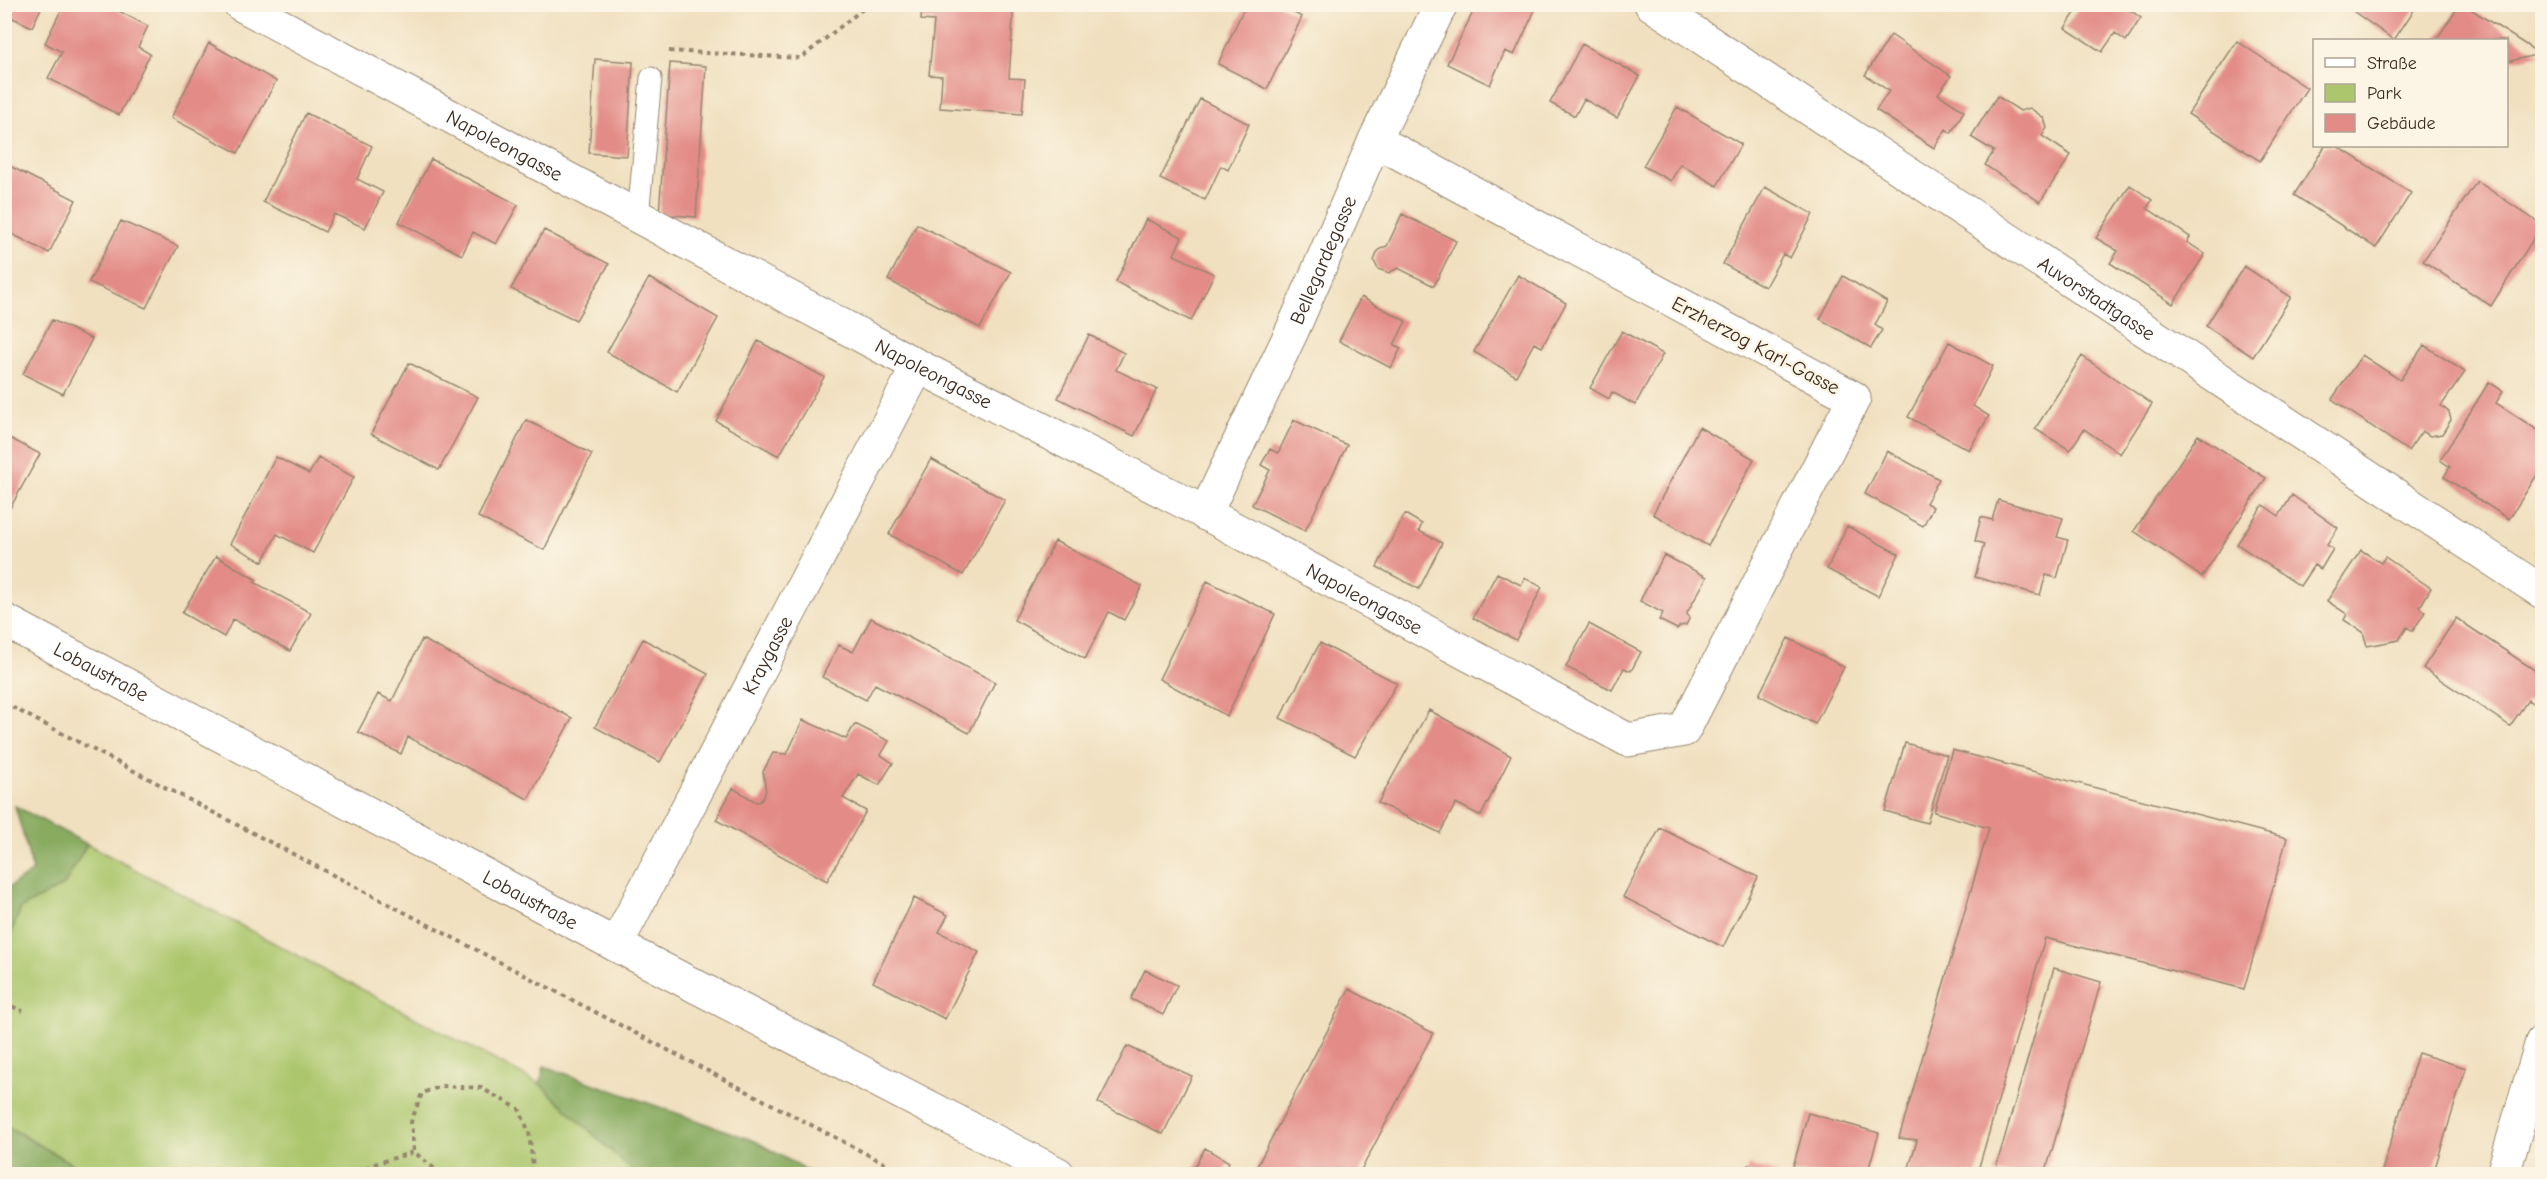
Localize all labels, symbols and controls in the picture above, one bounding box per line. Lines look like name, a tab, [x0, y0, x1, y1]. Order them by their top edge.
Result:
legend	[2313, 39, 2508, 147]
text: Straße	[2367, 53, 2417, 74]
text: Park	[2367, 83, 2402, 104]
street label: Napoleongasse	[442, 105, 566, 186]
text: Gebäude	[2367, 113, 2436, 134]
street label: Bellegardegasse	[1285, 192, 1361, 328]
street label: Auvorstadtgasse	[2034, 252, 2159, 345]
street label: Erzherzog Karl-Gasse	[1668, 291, 1844, 399]
street label: Napoleongasse	[871, 334, 996, 414]
street label: Napoleongasse	[1302, 559, 1426, 640]
street label: Kraygasse	[738, 612, 798, 698]
street label: Lobaustraße	[50, 637, 152, 707]
street label: Lobaustraße	[479, 865, 581, 935]

